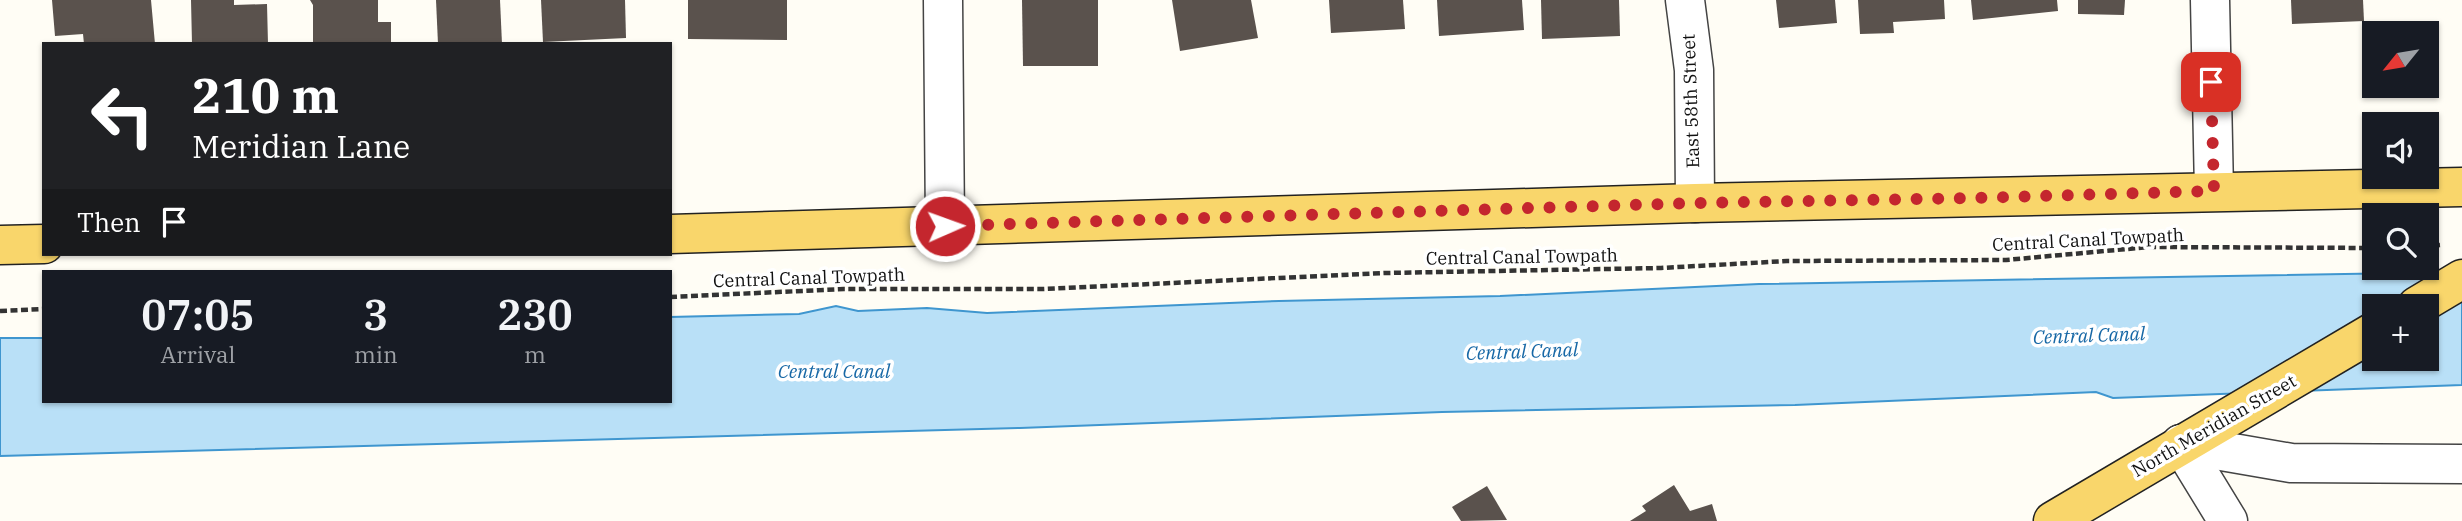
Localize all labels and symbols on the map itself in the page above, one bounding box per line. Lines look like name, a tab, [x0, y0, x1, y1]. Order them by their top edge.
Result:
north arrow	[2362, 21, 2440, 98]
street label: East 58th Street	[1677, 33, 1704, 169]
pin	[2181, 52, 2241, 112]
position arrow	[908, 189, 982, 263]
street label: Central Canal Towpath	[1991, 223, 2184, 256]
street label: Central Canal Towpath	[1426, 243, 1618, 270]
street label: Central Canal Towpath	[713, 263, 905, 292]
water label: Central Canal	[2032, 321, 2146, 349]
water label: Central Canal	[1465, 337, 1579, 365]
water label: Central Canal	[778, 359, 891, 383]
street label: North Meridian Street	[2128, 369, 2300, 482]

